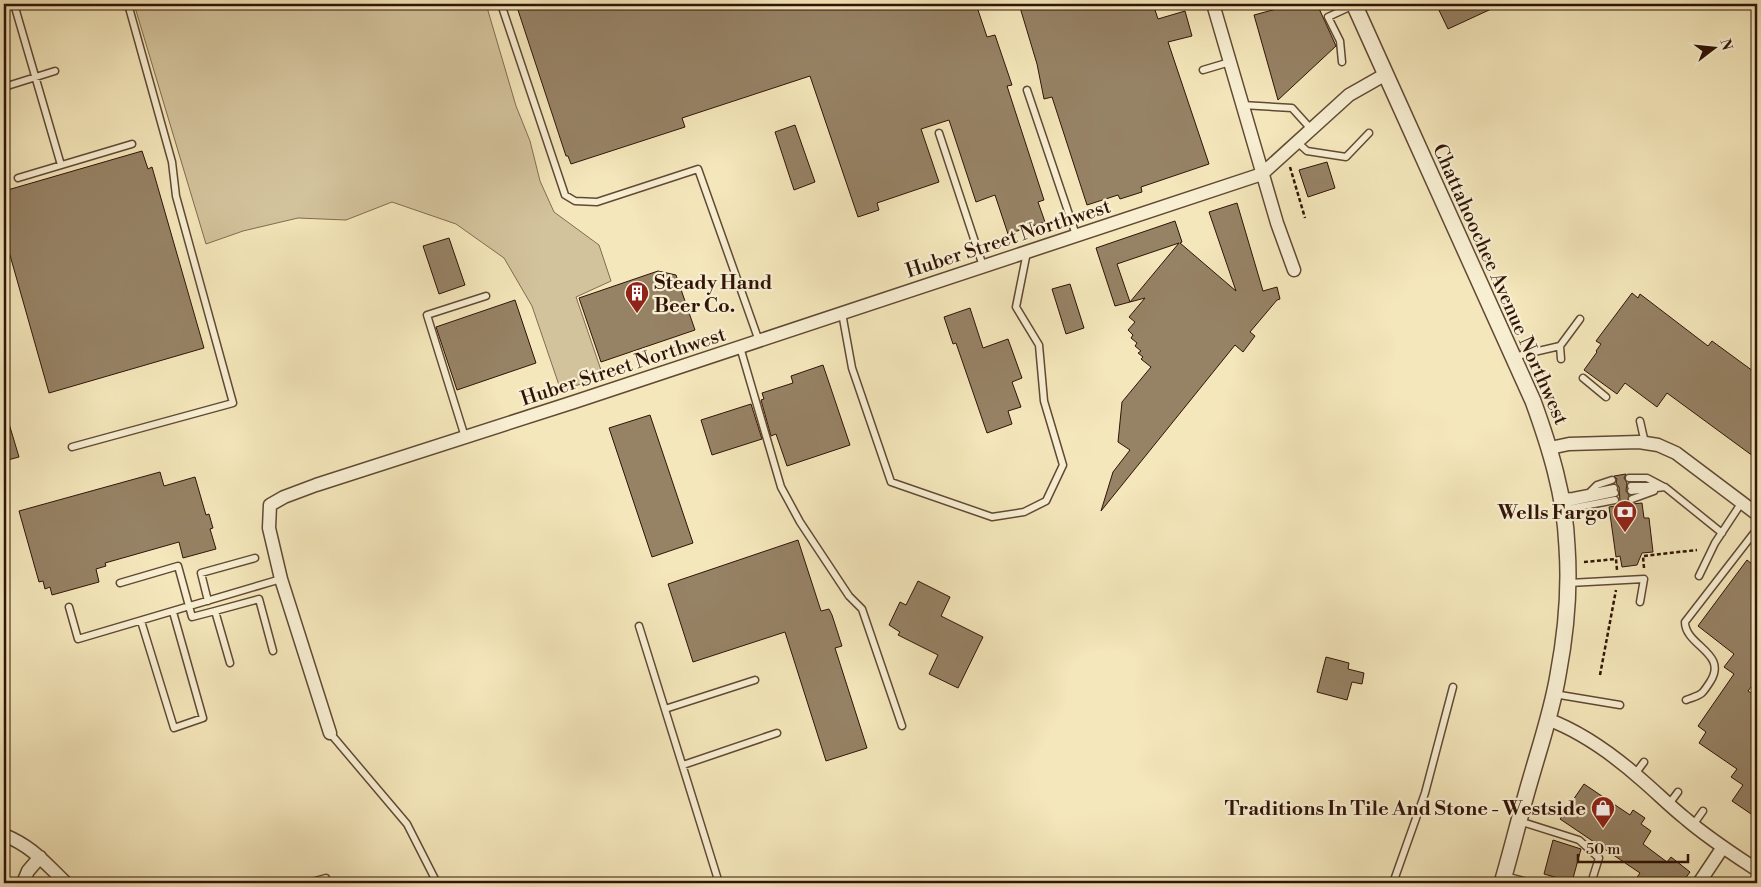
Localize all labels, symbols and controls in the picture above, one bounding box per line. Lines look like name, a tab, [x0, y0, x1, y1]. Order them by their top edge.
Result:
north arrow	[1688, 22, 1738, 72]
text: N	[1715, 37, 1736, 52]
street label: Chattahoochee Avenue Northwest	[1426, 140, 1573, 429]
street label: Huber Street Northwest	[903, 194, 1114, 284]
place label: Steady Hand Beer Co.	[654, 271, 773, 319]
building icon: Steady Hand Beer Co.	[624, 280, 650, 314]
street label: Huber Street Northwest	[518, 322, 729, 412]
bank icon: Wells Fargo	[1612, 499, 1638, 533]
place label: Wells Fargo	[1496, 501, 1608, 526]
shop icon: Traditions In Tile And Stone - Westside	[1590, 795, 1616, 829]
place label: Traditions In Tile And Stone - Westside	[1225, 797, 1586, 822]
scale bar	[1578, 832, 1688, 864]
text: 50 m	[1586, 840, 1620, 859]

